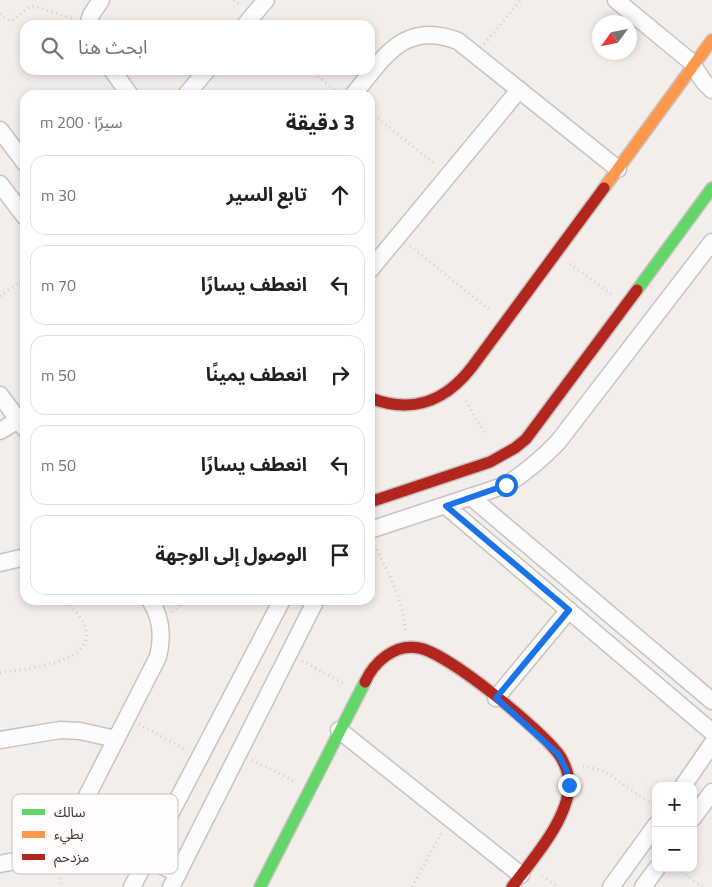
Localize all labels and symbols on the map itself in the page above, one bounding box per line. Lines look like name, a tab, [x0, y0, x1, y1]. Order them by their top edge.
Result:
north arrow	[592, 15, 637, 60]
route start	[495, 474, 518, 497]
route end	[558, 774, 581, 797]
legend	[12, 794, 178, 874]
text: سالك	[54, 801, 86, 822]
text: بطيء	[54, 823, 84, 845]
text: مزدحم	[54, 846, 89, 868]

